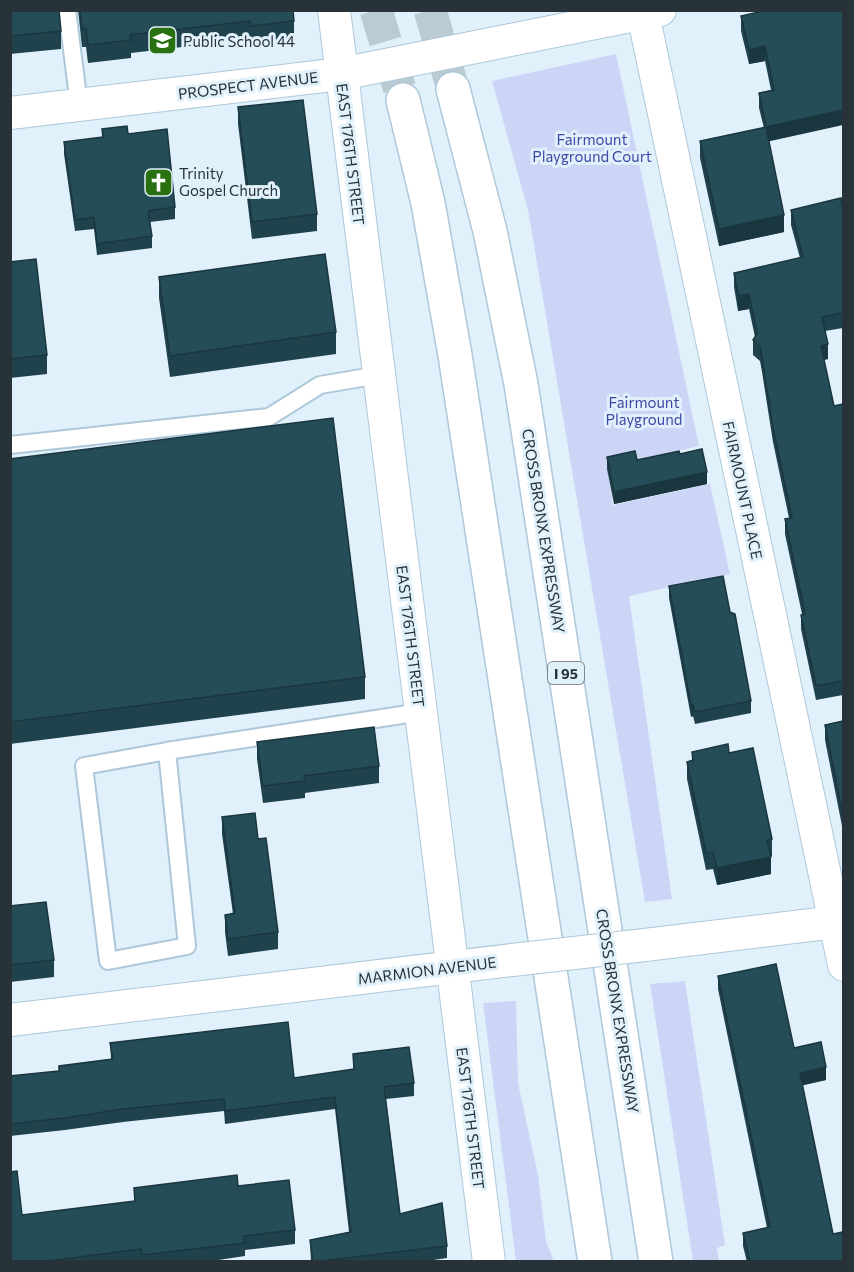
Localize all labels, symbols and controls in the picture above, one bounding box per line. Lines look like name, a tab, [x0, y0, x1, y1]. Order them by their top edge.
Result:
school or university icon: Public School 44	[146, 25, 178, 57]
place label: Public School 44	[183, 32, 295, 50]
street label: PROSPECT AVENUE	[177, 67, 319, 103]
street label: EAST 176TH STREET	[333, 82, 369, 226]
park label: Fairmount Playground Court	[532, 130, 652, 165]
place label: Trinity Gospel Church	[179, 164, 278, 199]
church icon: Trinity Gospel Church	[142, 166, 174, 198]
park label: Fairmount Playground	[606, 393, 682, 428]
street label: FAIRMOUNT PLACE	[720, 419, 766, 561]
street label: CROSS BRONX EXPRESSWAY	[519, 428, 569, 635]
street label: EAST 176TH STREET	[393, 564, 429, 708]
road number: I 95	[548, 662, 584, 684]
street label: CROSS BRONX EXPRESSWAY	[593, 908, 643, 1115]
street label: MARMION AVENUE	[357, 953, 497, 987]
street label: EAST 176TH STREET	[453, 1046, 489, 1190]

